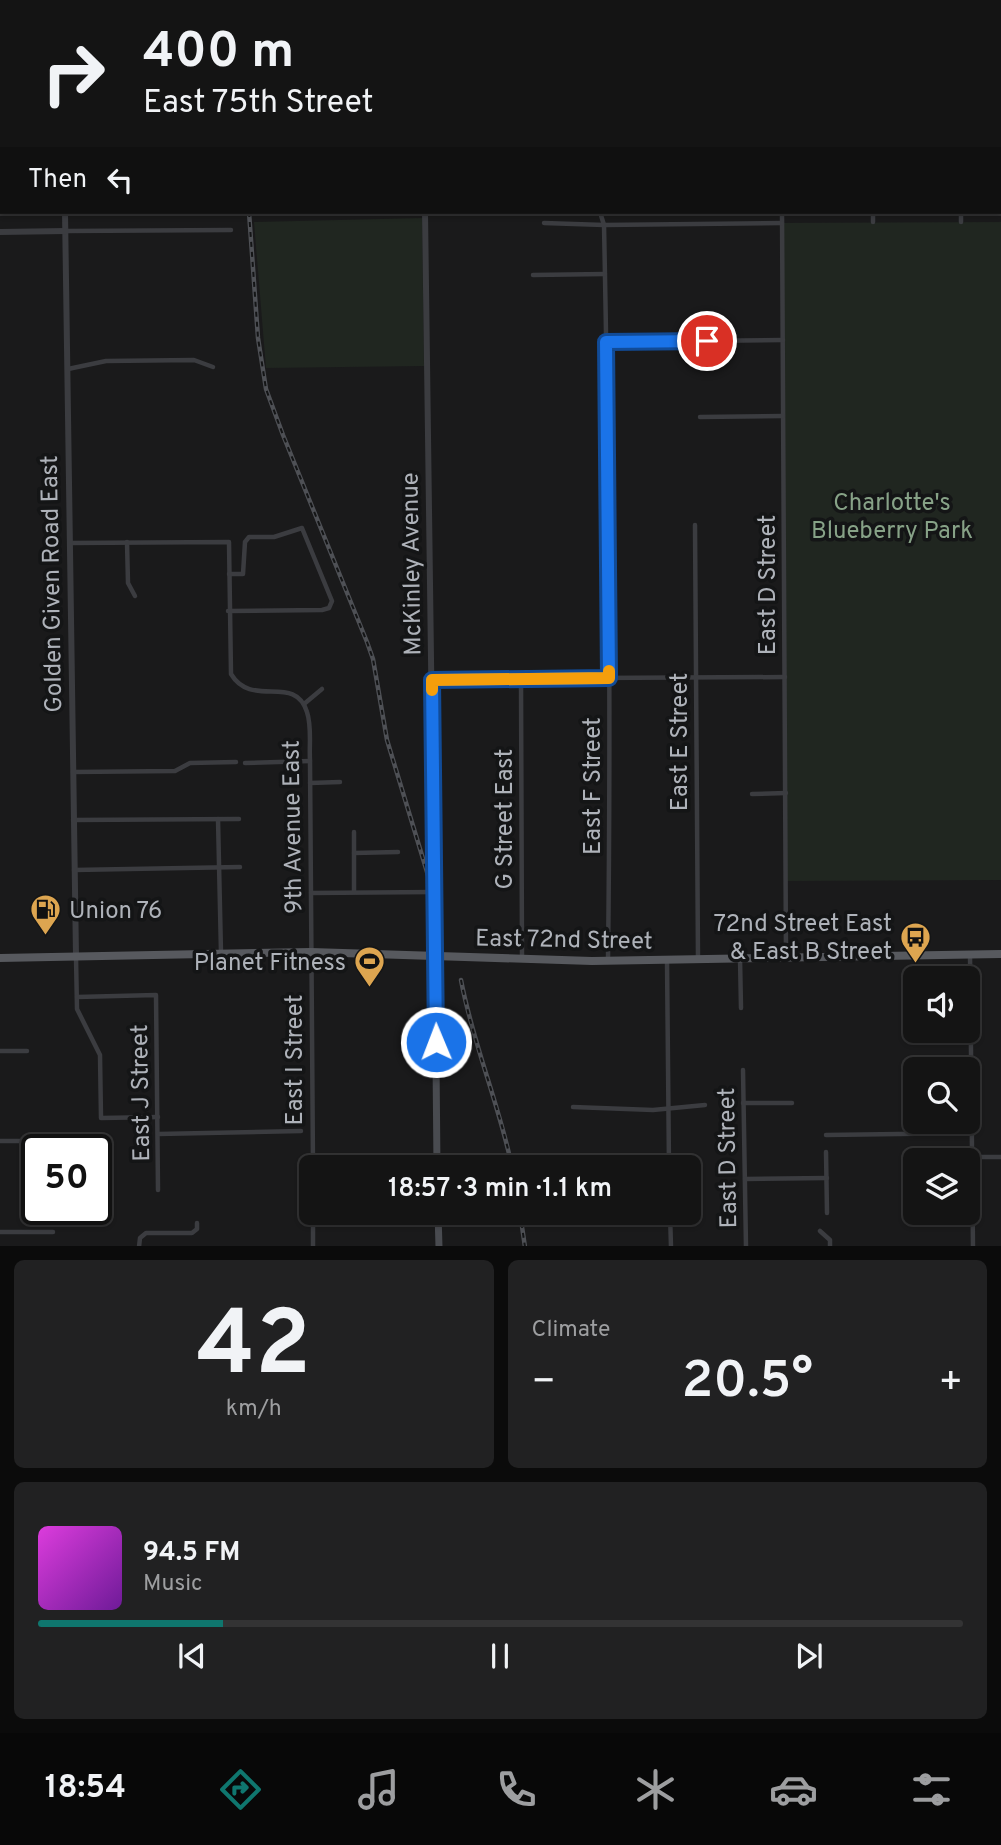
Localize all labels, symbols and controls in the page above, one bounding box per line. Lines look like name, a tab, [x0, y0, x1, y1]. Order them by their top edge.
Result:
text: 400 m	[143, 23, 294, 85]
icon: right	[28, 28, 119, 119]
text: East 75th Street	[143, 84, 374, 124]
icon: left	[101, 161, 139, 199]
text: Then	[28, 164, 87, 197]
pin	[677, 311, 737, 371]
icon: arrive	[688, 322, 726, 360]
street label: Golden Given Road East	[36, 455, 70, 713]
street label: McKinley Avenue	[396, 472, 430, 656]
park label: Charlotte's Blueberry Park	[811, 489, 973, 547]
street label: East D Street	[754, 515, 784, 655]
street label: East E Street	[666, 673, 696, 811]
street label: East F Street	[579, 717, 609, 855]
street label: 9th Avenue East	[277, 740, 311, 914]
street label: G Street East	[491, 749, 521, 889]
fuel station icon: Union 76	[29, 893, 63, 937]
place label: Union 76	[69, 897, 162, 927]
place label: 72nd Street East & East B Street	[713, 910, 892, 968]
bus stop icon: 72nd Street East & East B Street	[898, 920, 932, 964]
street label: East 72nd Street	[475, 924, 653, 958]
sports icon: Planet Fitness	[352, 945, 386, 989]
place label: Planet Fitness	[194, 949, 346, 979]
map controls	[903, 966, 980, 1225]
button: sound	[903, 966, 980, 1043]
street label: East I Street	[281, 994, 311, 1126]
position arrow	[399, 1005, 473, 1079]
street label: East J Street	[126, 1024, 158, 1162]
button: search	[903, 1057, 980, 1134]
street label: East D Street	[713, 1087, 745, 1229]
speed limit sign: 50	[21, 1134, 112, 1225]
button: layers	[903, 1148, 980, 1225]
text: 18:57 · 3 min · 1.1 km	[388, 1173, 612, 1206]
text: 42	[197, 1292, 311, 1407]
text: Climate	[532, 1316, 610, 1345]
text: 20.5°	[681, 1350, 813, 1416]
text: −	[532, 1359, 556, 1408]
text: +	[938, 1359, 963, 1408]
text: km/h	[226, 1395, 282, 1424]
text: 94.5 FM	[143, 1537, 240, 1570]
text: Music	[143, 1570, 203, 1599]
icon: previous	[173, 1637, 211, 1675]
icon: pause	[481, 1637, 519, 1675]
icon: next	[790, 1637, 828, 1675]
icon: directions	[216, 1765, 265, 1814]
icon: music	[354, 1765, 403, 1814]
icon: phone	[492, 1765, 541, 1814]
icon: climate	[631, 1765, 680, 1814]
icon: car	[769, 1765, 818, 1814]
icon: filters	[907, 1765, 956, 1814]
text: 18:54	[45, 1769, 126, 1809]

